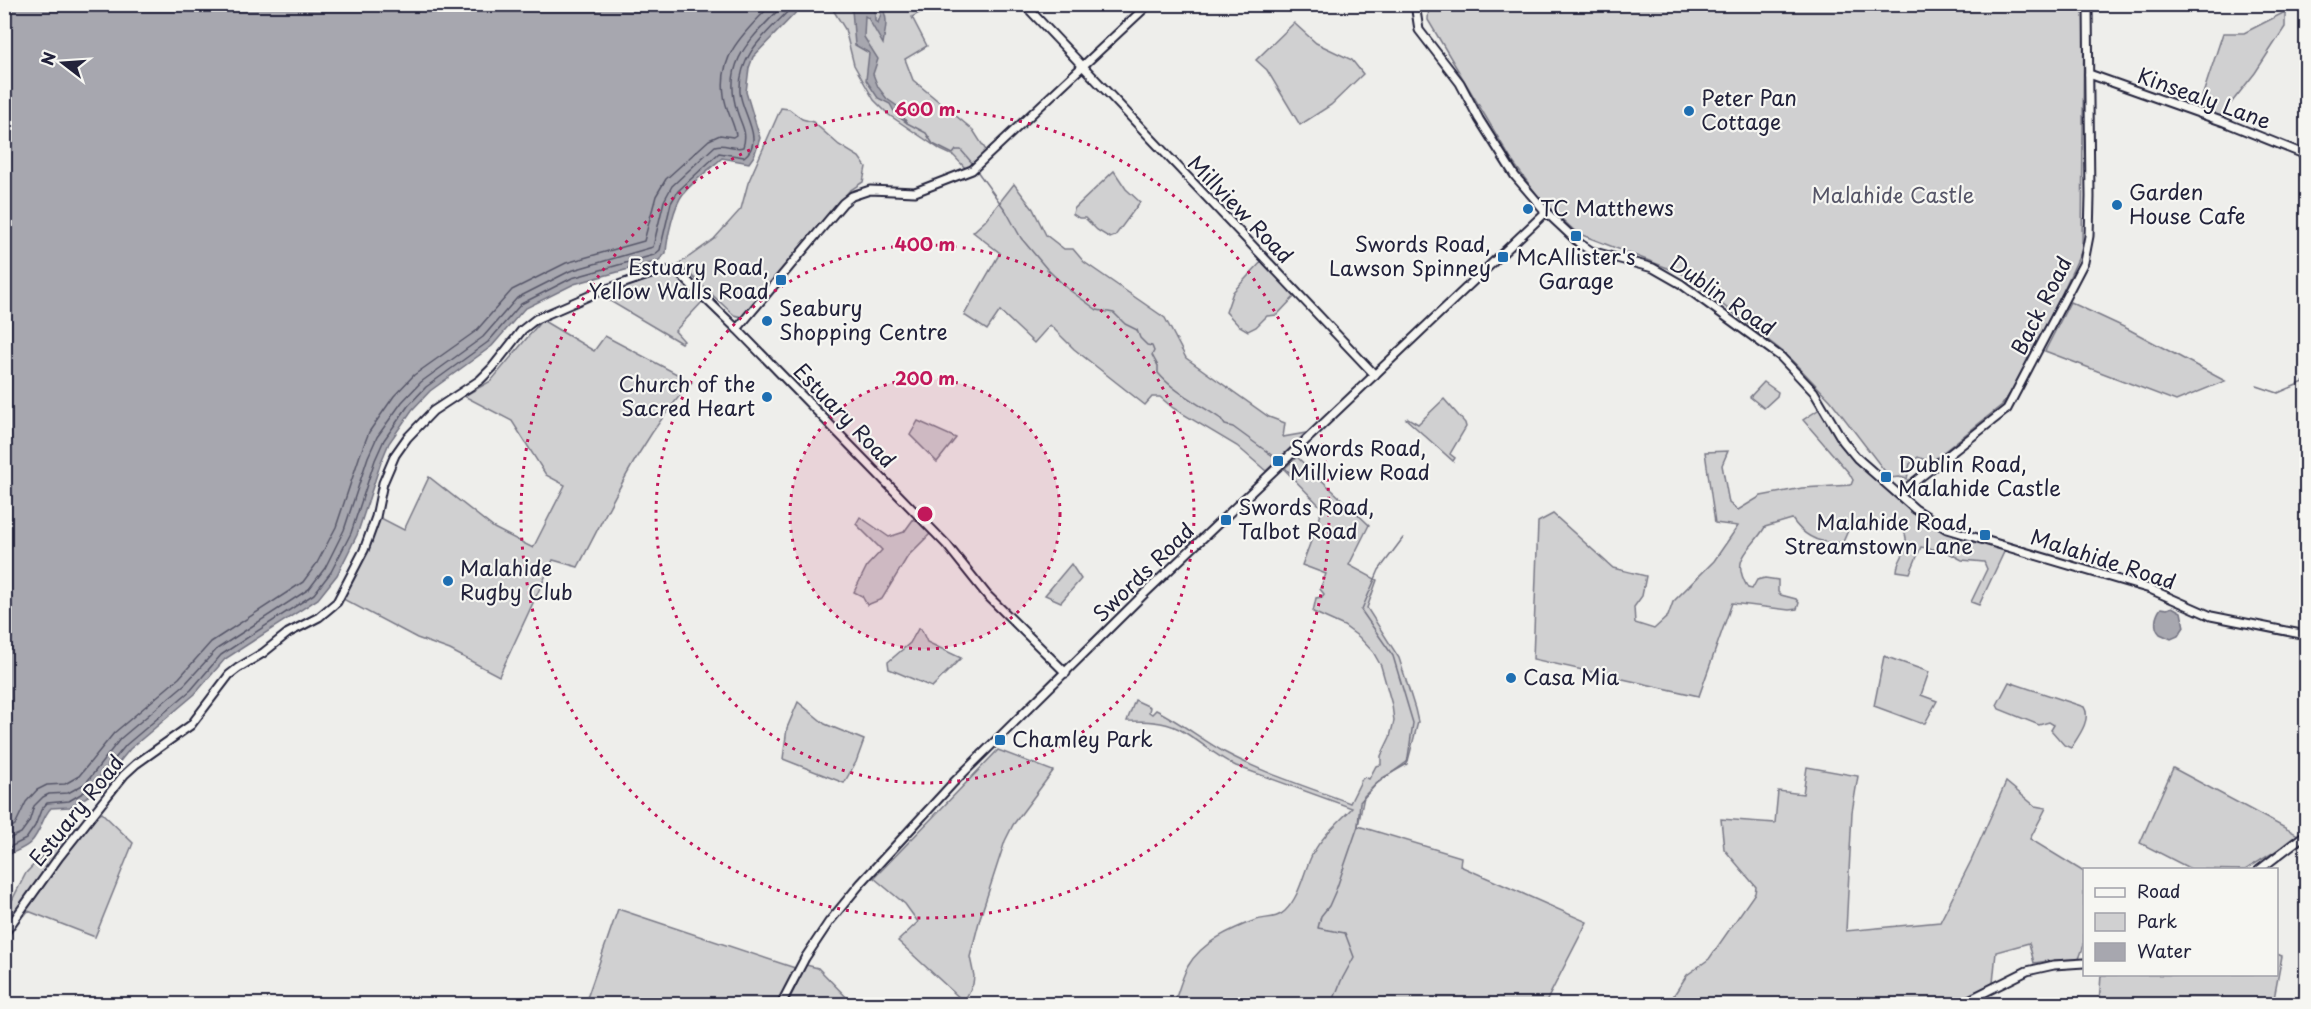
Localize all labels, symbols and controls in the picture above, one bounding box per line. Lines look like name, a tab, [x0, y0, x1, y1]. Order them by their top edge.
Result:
north arrow	[33, 33, 93, 93]
text: N	[34, 49, 61, 68]
street label: Kinsealy Lane	[2134, 58, 2276, 136]
place label: Peter Pan Cottage	[1701, 81, 1797, 137]
text: 600 m	[894, 95, 956, 122]
marker: Peter Pan Cottage	[1682, 104, 1696, 118]
street label: Millview Road	[1181, 147, 1302, 270]
place label: Garden House Cafe	[2129, 175, 2246, 231]
park label: Malahide Castle	[1812, 178, 1974, 210]
place label: TC Matthews	[1540, 191, 1674, 223]
marker: Garden House Cafe	[2110, 198, 2124, 212]
marker: TC Matthews	[1521, 202, 1535, 216]
place label: Swords Road, Lawson Spinney	[1329, 227, 1491, 283]
marker: McAllister's Garage	[1569, 229, 1583, 243]
text: 400 m	[895, 230, 955, 257]
place label: McAllister's Garage	[1516, 240, 1636, 296]
street label: Dublin Road	[1664, 246, 1783, 343]
place label: Estuary Road, Yellow Walls Road	[588, 250, 769, 306]
marker: Swords Road, Lawson Spinney	[1496, 250, 1510, 264]
street label: Back Road	[2002, 250, 2079, 360]
marker: Estuary Road, Yellow Walls Road	[774, 273, 788, 287]
place label: Seabury Shopping Centre	[779, 291, 948, 347]
marker: Seabury Shopping Centre	[760, 314, 774, 328]
street label: Estuary Road	[787, 355, 904, 474]
text: 200 m	[895, 364, 955, 391]
place label: Church of the Sacred Heart	[619, 367, 755, 423]
marker: Church of the Sacred Heart	[760, 390, 774, 404]
place label: Swords Road, Millview Road	[1290, 431, 1430, 487]
place label: Dublin Road, Malahide Castle	[1898, 447, 2061, 503]
marker: Swords Road, Millview Road	[1271, 454, 1285, 468]
marker: Dublin Road, Malahide Castle	[1879, 470, 1893, 484]
place label: Swords Road, Talbot Road	[1238, 490, 1374, 546]
centre of rings	[915, 504, 935, 524]
place label: Malahide Road, Streamstown Lane	[1784, 505, 1973, 561]
marker: Swords Road, Talbot Road	[1219, 513, 1233, 527]
street label: Swords Road	[1084, 515, 1201, 629]
street label: Malahide Road	[2027, 520, 2180, 597]
marker: Malahide Road, Streamstown Lane	[1978, 528, 1992, 542]
place label: Malahide Rugby Club	[460, 551, 573, 607]
marker: Malahide Rugby Club	[441, 574, 455, 588]
place label: Casa Mia	[1523, 660, 1619, 692]
marker: Casa Mia	[1504, 671, 1518, 685]
place label: Chamley Park	[1012, 722, 1153, 754]
marker: Chamley Park	[993, 733, 1007, 747]
street label: Estuary Road	[20, 747, 130, 872]
legend	[2083, 868, 2278, 976]
text: Road	[2137, 877, 2181, 904]
text: Park	[2137, 907, 2177, 934]
text: Water	[2137, 937, 2192, 964]

